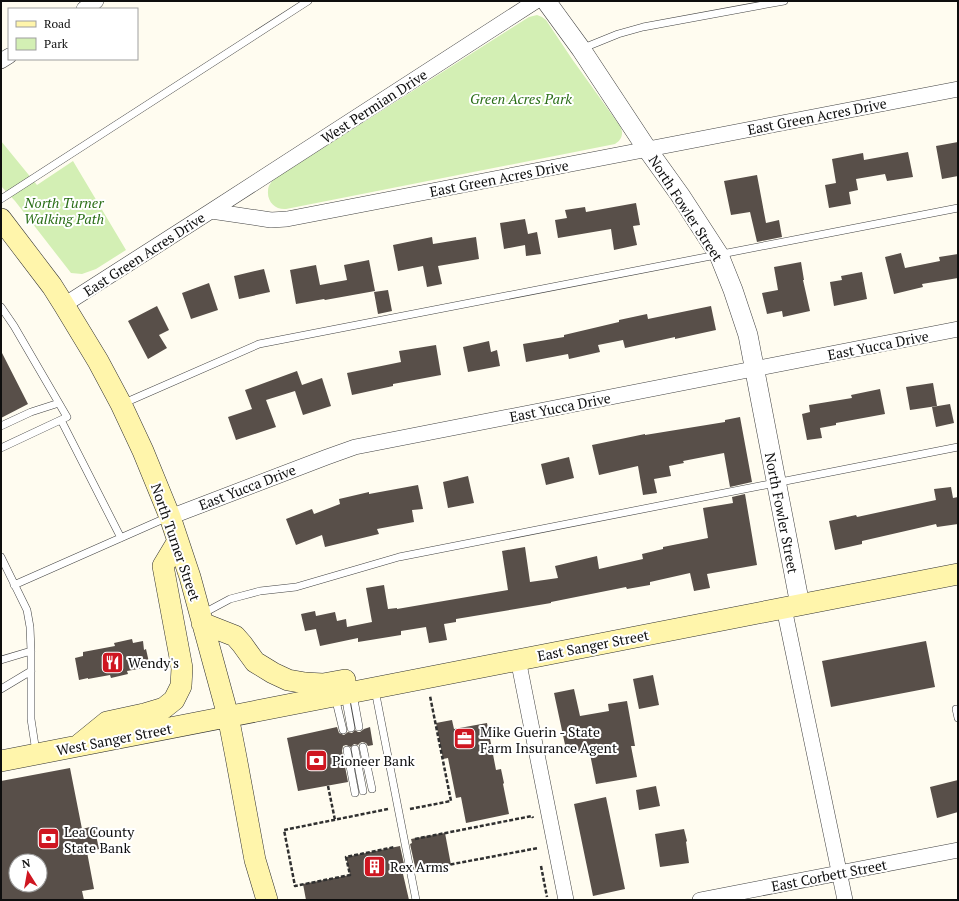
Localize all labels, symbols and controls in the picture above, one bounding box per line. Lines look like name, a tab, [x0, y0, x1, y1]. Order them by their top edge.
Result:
legend	[8, 8, 138, 60]
text: Road	[44, 16, 71, 31]
text: Park	[44, 36, 69, 51]
street label: West Permian Drive	[317, 65, 431, 147]
park label: Green Acres Park	[470, 89, 572, 108]
street label: East Green Acres Drive	[746, 93, 888, 139]
street label: North Fowler Street	[645, 151, 728, 265]
street label: East Green Acres Drive	[428, 155, 570, 201]
park label: North Turner Walking Path	[23, 193, 104, 228]
street label: East Green Acres Drive	[80, 208, 208, 300]
street label: East Yucca Drive	[826, 326, 930, 364]
street label: East Yucca Drive	[508, 388, 612, 426]
street label: North Fowler Street	[761, 451, 803, 576]
street label: East Yucca Drive	[196, 460, 298, 514]
street label: North Turner Street	[147, 481, 205, 604]
street label: East Sanger Street	[536, 625, 651, 665]
restaurant icon: Wendy's	[99, 649, 125, 675]
place label: Wendy's	[128, 653, 179, 672]
street label: West Sanger Street	[55, 718, 174, 760]
place label: Mike Guerin - State Farm Insurance Agent	[480, 722, 618, 757]
office icon: Mike Guerin - State Farm Insurance Agent	[451, 726, 477, 752]
bank icon: Pioneer Bank	[304, 747, 330, 773]
place label: Pioneer Bank	[332, 751, 415, 770]
place label: Lea County State Bank	[64, 822, 135, 857]
bank icon: Lea County State Bank	[36, 826, 62, 852]
north arrow	[8, 853, 48, 893]
building icon: Rex Arms	[362, 853, 388, 879]
street label: East Corbett Street	[770, 854, 889, 896]
text: N	[21, 855, 32, 871]
place label: Rex Arms	[390, 857, 449, 876]

